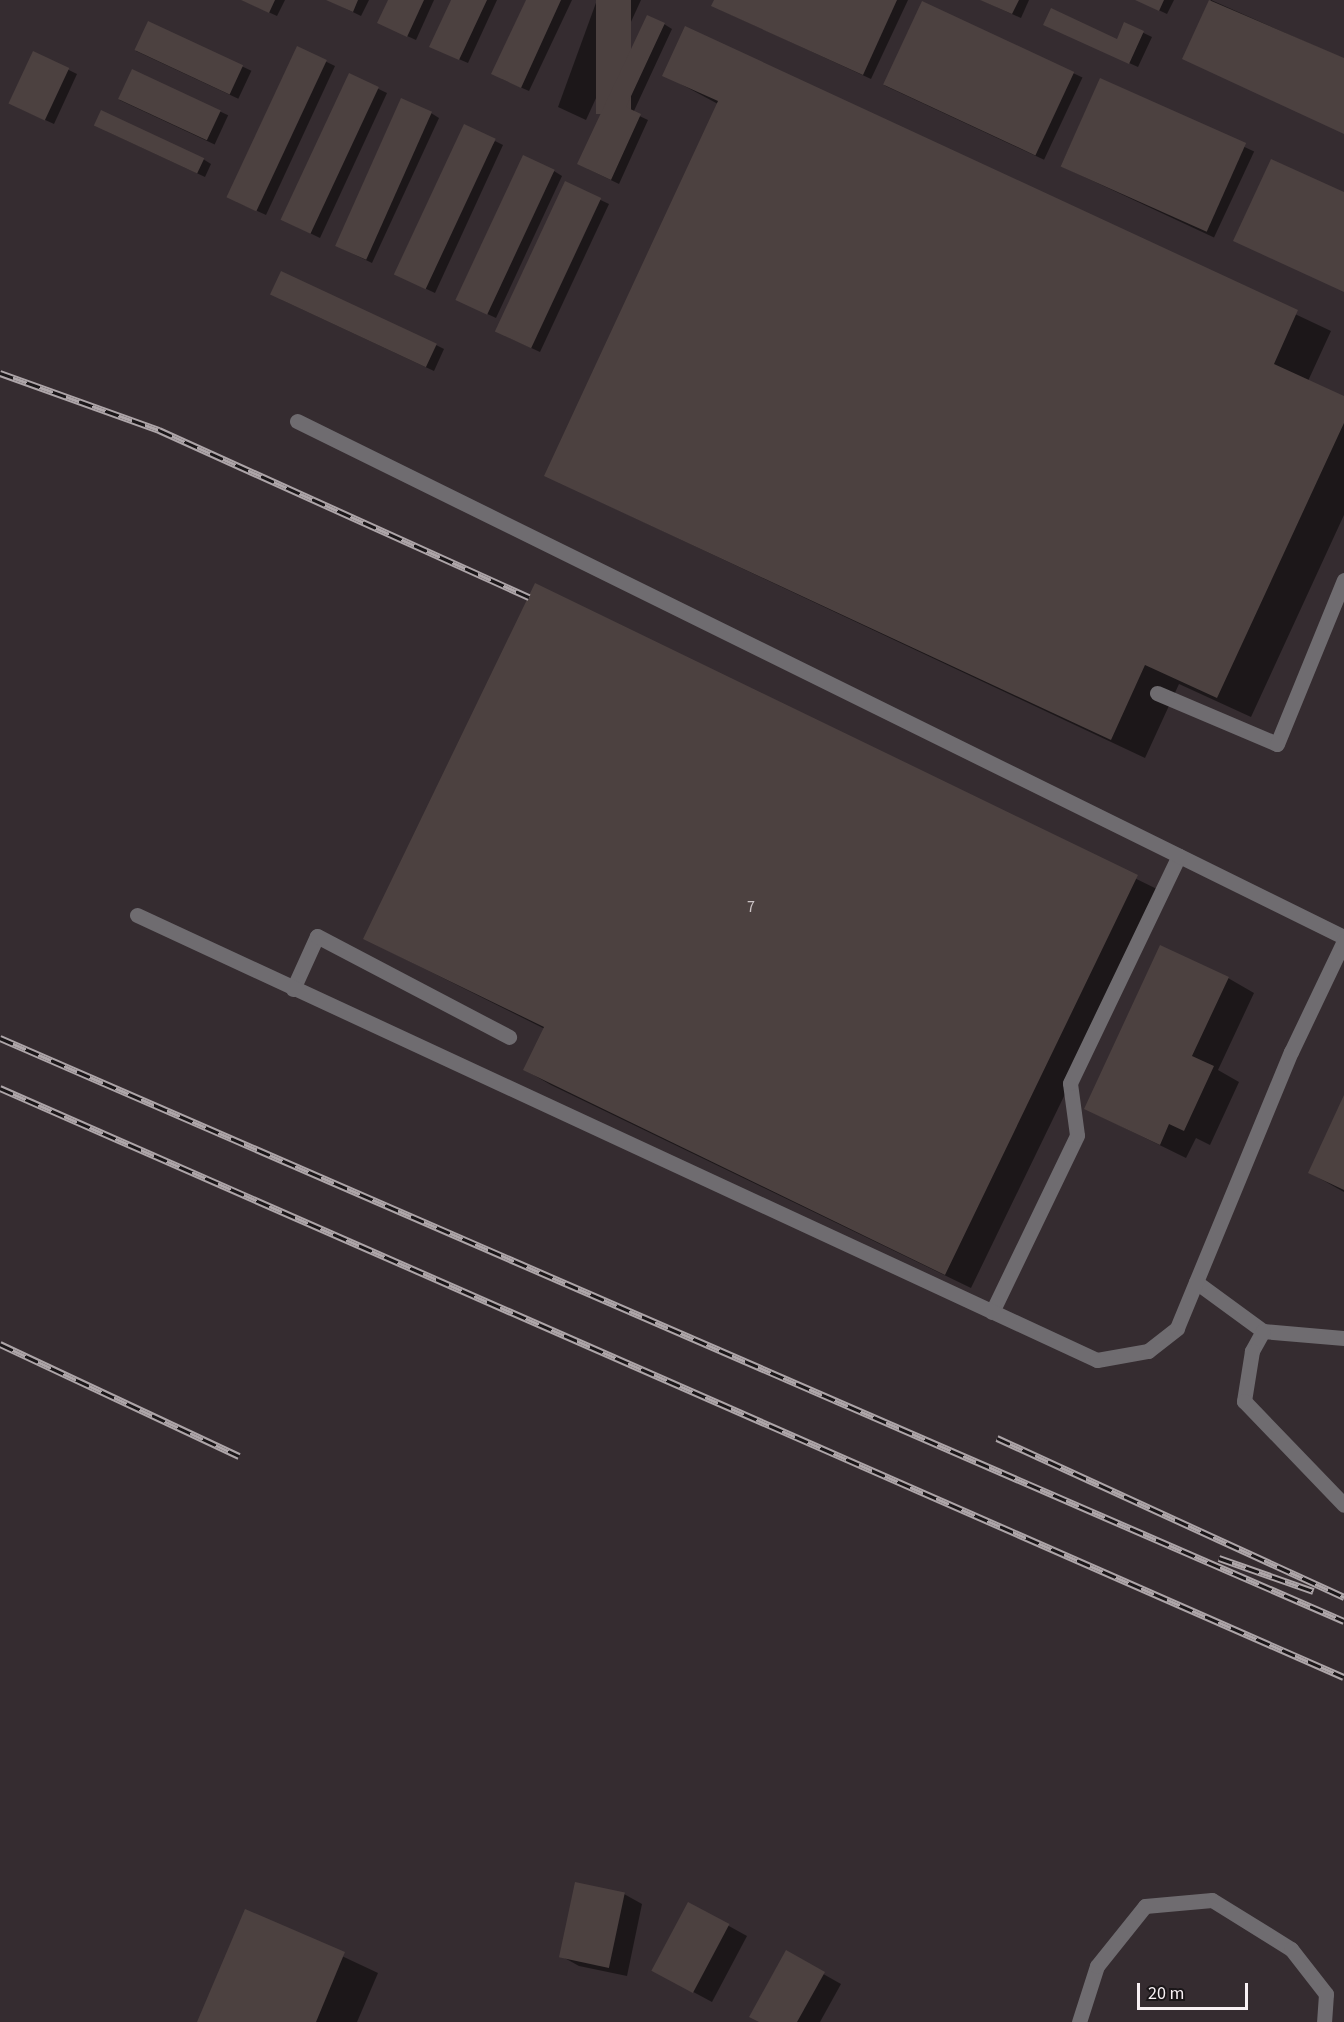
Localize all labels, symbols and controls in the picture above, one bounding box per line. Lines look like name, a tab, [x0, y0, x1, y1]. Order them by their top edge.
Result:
house number: 7	[747, 897, 755, 917]
scale bar	[1140, 1971, 1251, 2009]
text: 20 m	[1148, 1981, 1184, 2006]

